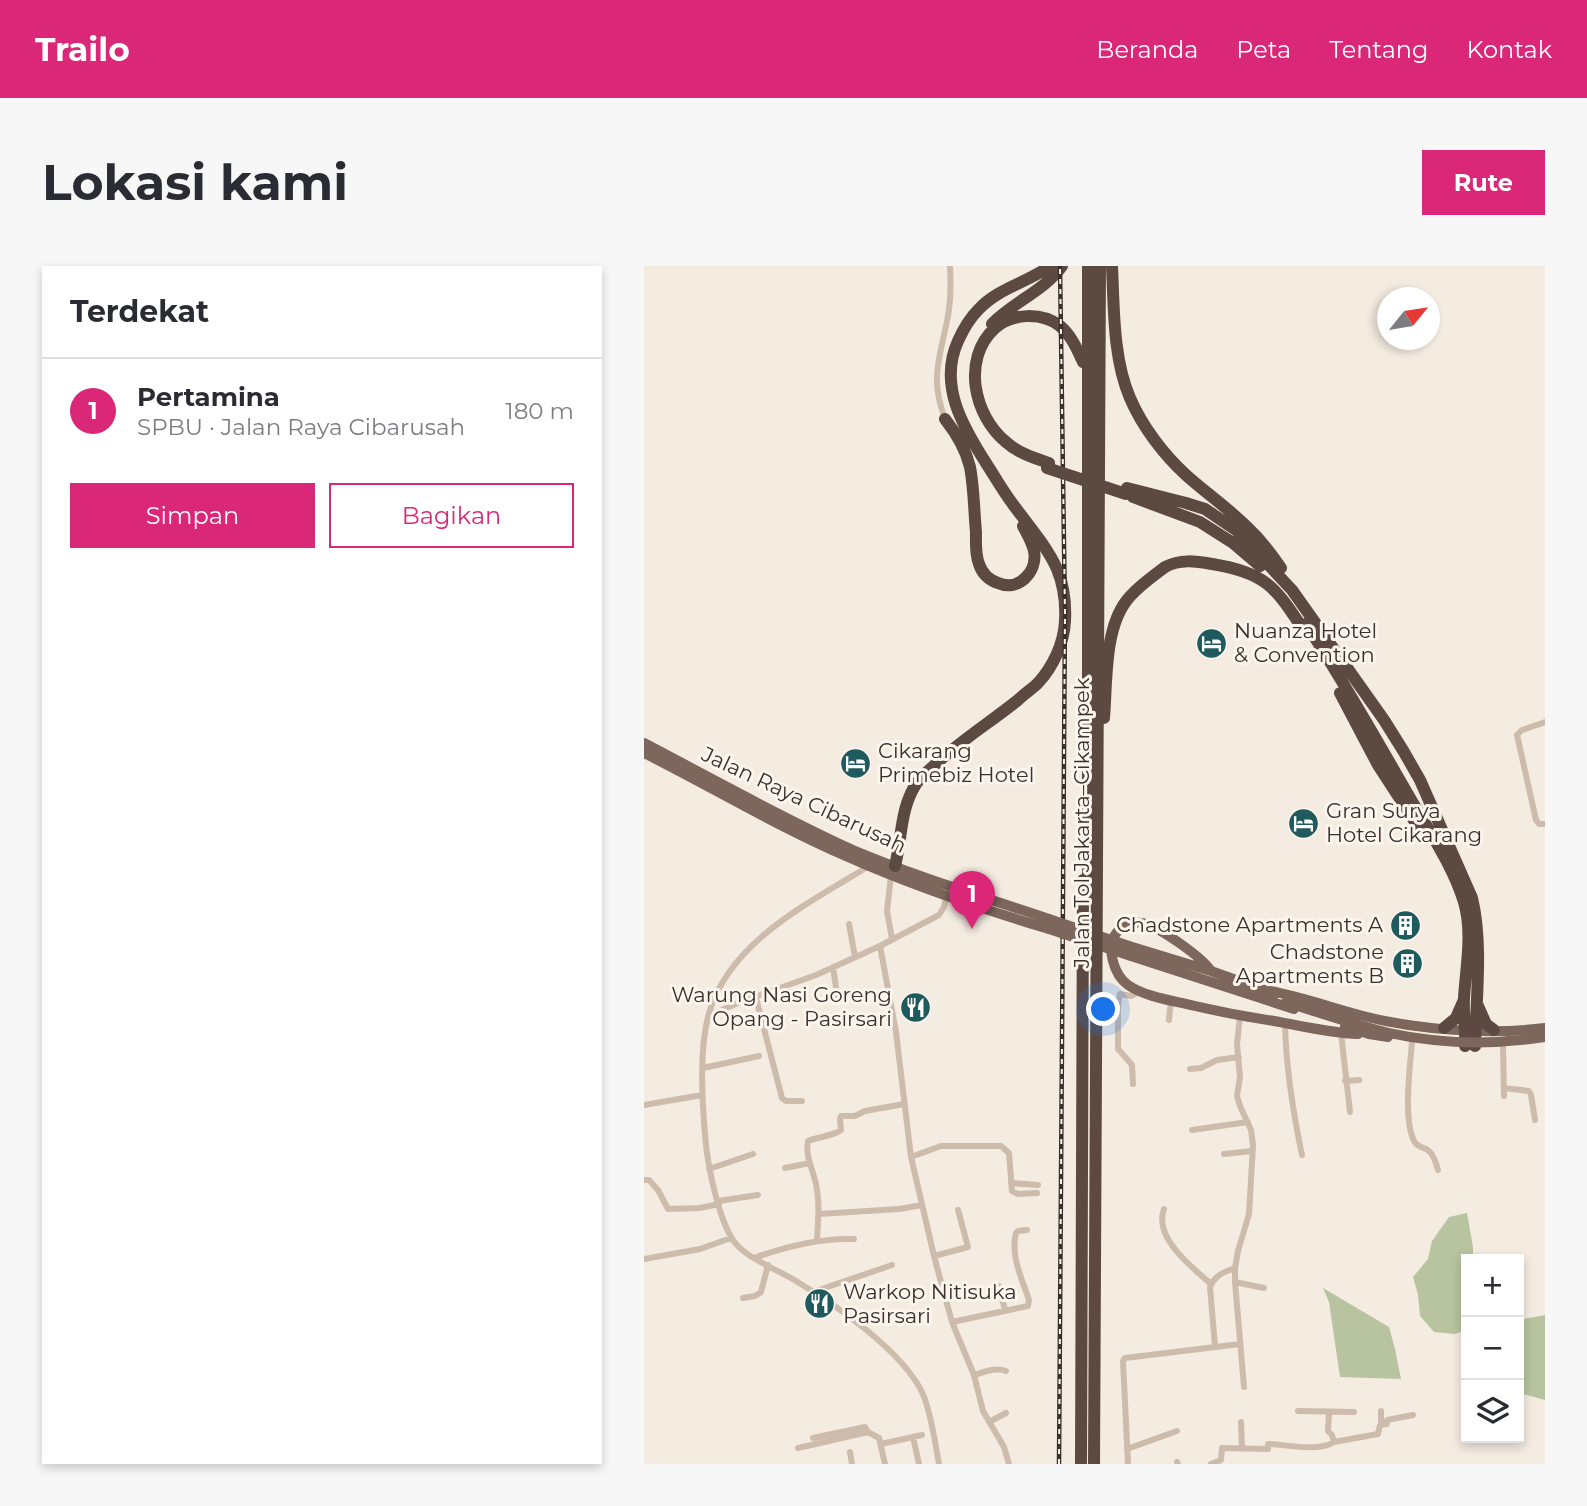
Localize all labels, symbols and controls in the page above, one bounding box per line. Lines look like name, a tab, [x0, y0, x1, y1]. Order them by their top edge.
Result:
text: Trailo	[35, 29, 130, 69]
text: Beranda	[1096, 35, 1198, 64]
text: Peta	[1236, 35, 1291, 64]
text: Tentang	[1329, 35, 1428, 64]
text: Kontak	[1466, 35, 1552, 64]
button: Rute	[1422, 150, 1545, 215]
text: Lokasi kami	[42, 153, 348, 212]
north arrow	[1377, 287, 1440, 350]
text: Terdekat	[70, 293, 209, 330]
text: Pertamina	[137, 381, 280, 413]
text: 1	[88, 397, 98, 425]
text: 180 m	[505, 397, 574, 425]
text: SPBU · Jalan Raya Cibarusah	[137, 413, 465, 441]
button: Simpan	[70, 483, 315, 548]
button: Bagikan	[329, 483, 574, 548]
place label: Nuanza Hotel & Convention	[1234, 618, 1377, 667]
hotel icon: Nuanza Hotel & Convention	[1194, 626, 1228, 660]
street label: Jalan Tol Jakarta–Cikampek	[1069, 677, 1094, 969]
place label: Cikarang Primebiz Hotel	[878, 738, 1034, 787]
street label: Jalan Raya Cibarusah	[697, 741, 911, 858]
hotel icon: Cikarang Primebiz Hotel	[838, 746, 872, 780]
place label: Gran Surya Hotel Cikarang	[1326, 798, 1482, 847]
hotel icon: Gran Surya Hotel Cikarang	[1286, 806, 1320, 840]
pin: 1	[949, 871, 995, 929]
building icon: Chadstone Apartments A	[1389, 908, 1423, 942]
place label: Chadstone Apartments A	[1116, 912, 1384, 937]
place label: Chadstone Apartments B	[1236, 939, 1384, 988]
building icon: Chadstone Apartments B	[1390, 947, 1424, 981]
place label: Warung Nasi Goreng Opang - Pasirsari	[671, 982, 892, 1031]
restaurant icon: Warung Nasi Goreng Opang - Pasirsari	[898, 990, 932, 1024]
your location	[1086, 992, 1120, 1026]
map controls	[1461, 1254, 1524, 1443]
button: +	[1461, 1254, 1524, 1317]
place label: Warkop Nitisuka Pasirsari	[843, 1279, 1017, 1328]
restaurant icon: Warkop Nitisuka Pasirsari	[803, 1287, 837, 1321]
button: −	[1461, 1317, 1524, 1380]
button: layers	[1461, 1380, 1524, 1443]

